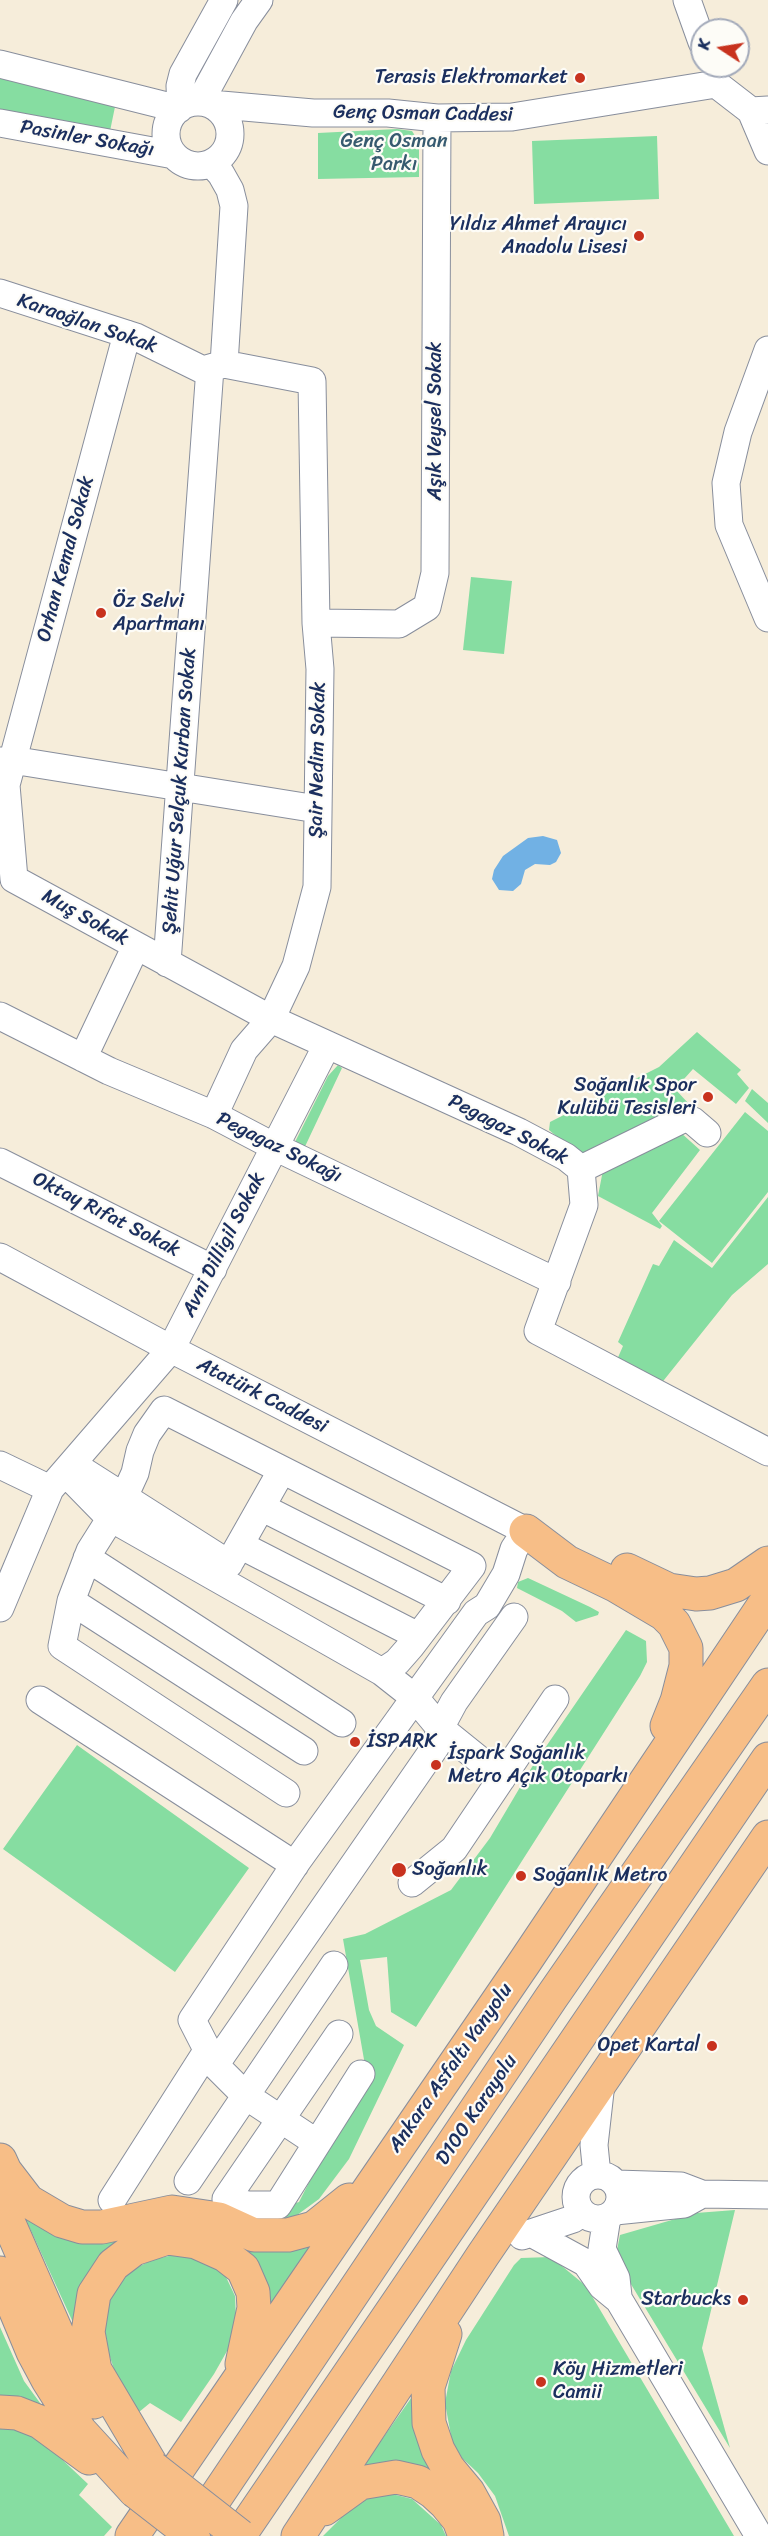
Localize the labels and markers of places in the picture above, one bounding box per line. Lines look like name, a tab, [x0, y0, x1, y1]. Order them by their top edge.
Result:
place label: Terasis Elektromarket	[375, 66, 568, 90]
marker: Terasis Elektromarket	[573, 71, 587, 85]
place label: Yıldız Ahmet Arayıcı Anadolu Lisesi	[450, 213, 627, 260]
marker: Yıldız Ahmet Arayıcı Anadolu Lisesi	[632, 229, 646, 243]
place label: Öz Selvi Apartmanı	[113, 590, 205, 637]
marker: Öz Selvi Apartmanı	[94, 606, 108, 620]
place label: Soğanlık Spor Kulübü Tesisleri	[558, 1074, 696, 1121]
marker: Soğanlık Spor Kulübü Tesisleri	[701, 1090, 715, 1104]
place label: İSPARK	[367, 1730, 436, 1754]
marker: İSPARK	[348, 1735, 362, 1749]
place label: İspark Soğanlık Metro Açık Otoparkı	[448, 1742, 628, 1789]
marker: İspark Soğanlık Metro Açık Otoparkı	[429, 1758, 443, 1772]
place label: Soğanlık	[412, 1858, 487, 1882]
marker: Soğanlık	[390, 1861, 408, 1879]
place label: Soğanlık Metro	[533, 1864, 667, 1888]
marker: Soğanlık Metro	[514, 1869, 528, 1883]
place label: Opet Kartal	[597, 2034, 700, 2058]
marker: Opet Kartal	[705, 2039, 719, 2053]
place label: Starbucks	[641, 2288, 731, 2312]
marker: Starbucks	[736, 2293, 750, 2307]
place label: Köy Hizmetleri Camii	[553, 2358, 683, 2405]
marker: Köy Hizmetleri Camii	[534, 2375, 548, 2389]

